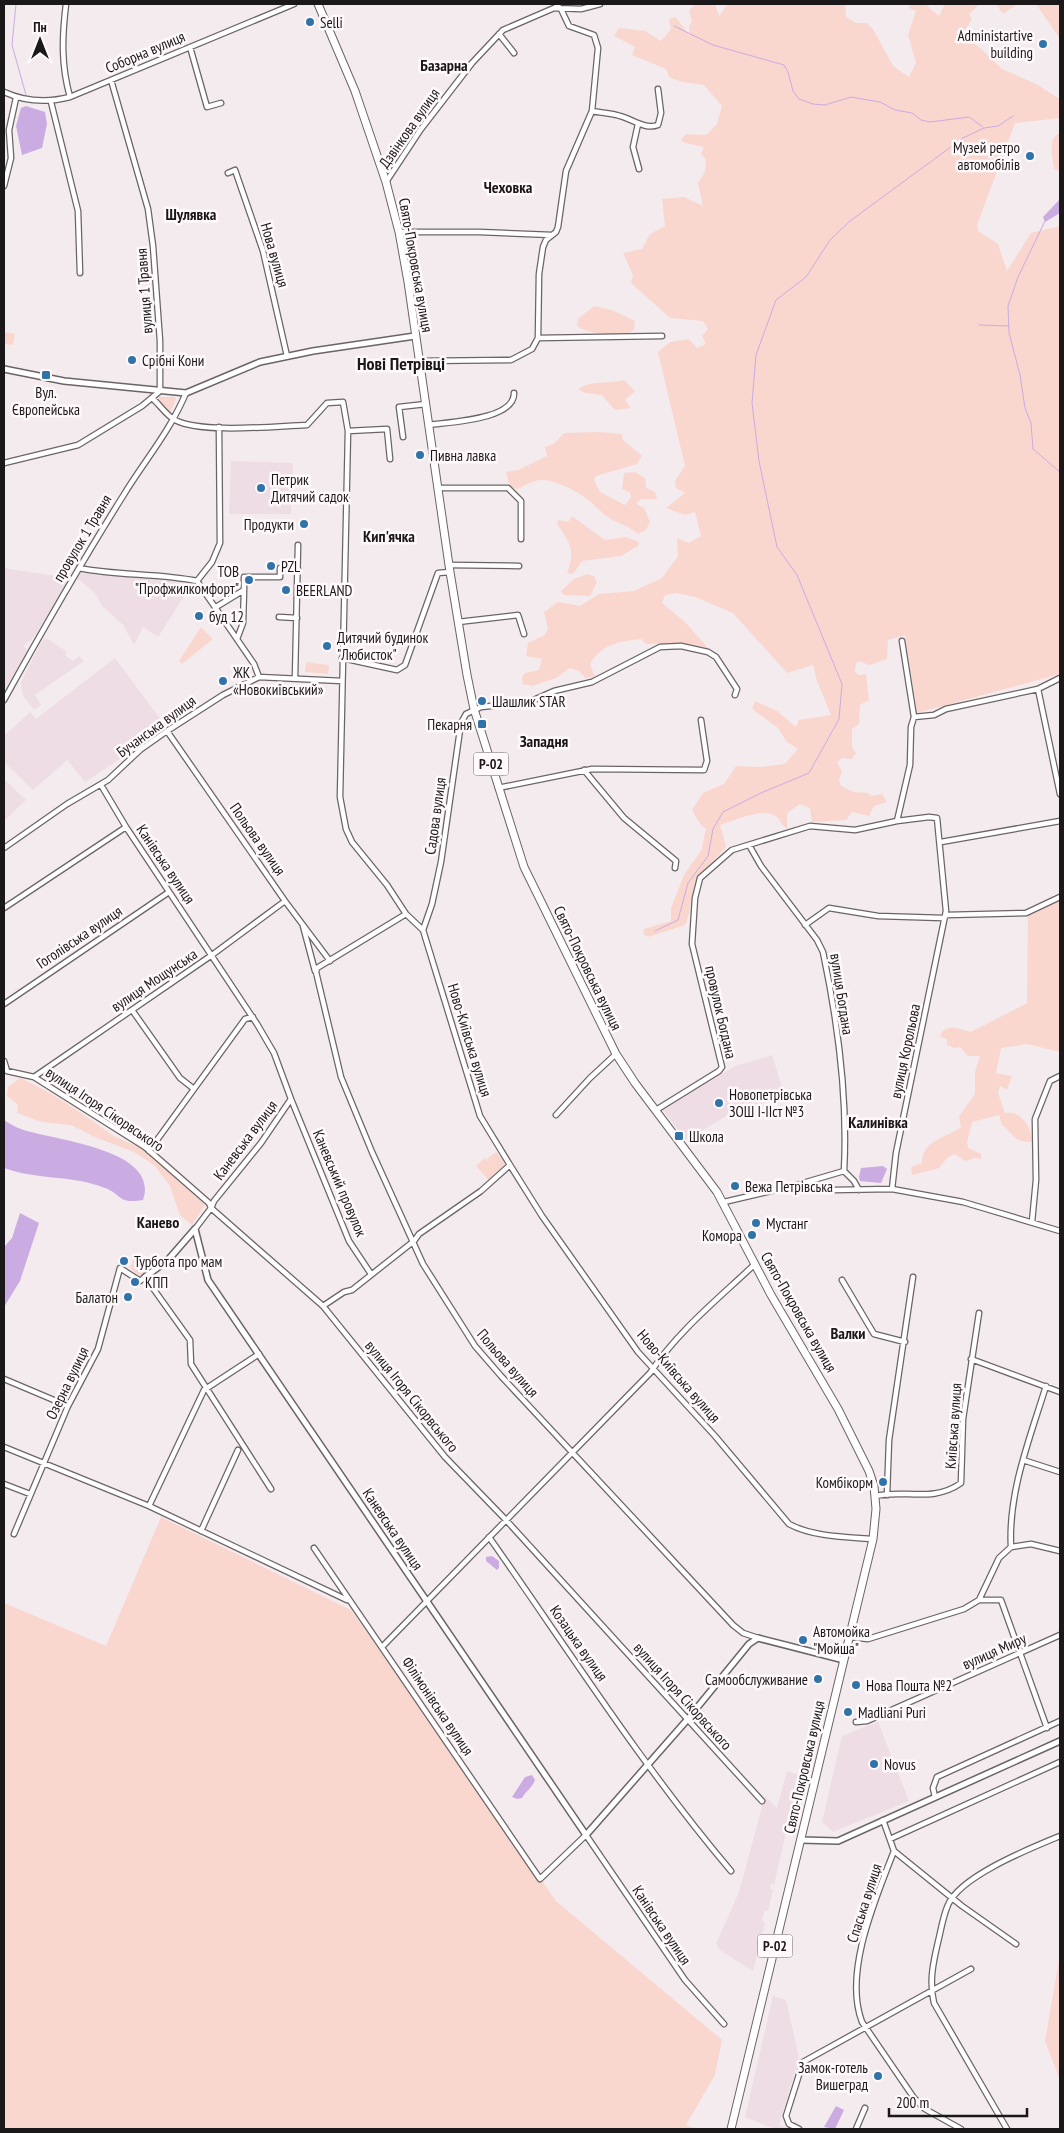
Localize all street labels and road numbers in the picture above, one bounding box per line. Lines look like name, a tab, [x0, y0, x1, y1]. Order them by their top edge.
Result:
street label: Соборна вулиця	[102, 27, 188, 77]
street label: Дзвінкова вулиця	[374, 84, 444, 172]
street label: Свято-Покровська вулиця	[395, 196, 437, 334]
street label: Нова вулиця	[257, 220, 293, 290]
street label: вулиця 1 Травня	[132, 247, 156, 334]
street label: провулок 1 Травня	[49, 491, 116, 585]
street label: Бучанська вулиця	[113, 691, 200, 761]
road number: Р-02	[474, 752, 508, 776]
street label: Садова вулиця	[420, 776, 450, 856]
street label: Польова вулиця	[226, 799, 290, 879]
street label: Канівська вулиця	[132, 821, 200, 908]
street label: Гоголівська вулиця	[33, 901, 126, 973]
street label: Свято-Покровська вулиця	[550, 903, 626, 1033]
street label: вулиця Мощунська	[107, 944, 201, 1016]
street label: вулиця Богдана	[826, 952, 858, 1036]
street label: провулок Богдана	[701, 964, 741, 1060]
street label: Ново-Київська вулиця	[444, 981, 496, 1099]
street label: вулиця Корольова	[886, 1002, 924, 1100]
street label: вулиця Ігоря Сікорвського	[42, 1062, 168, 1156]
street label: Каневська вулиця	[209, 1096, 281, 1184]
street label: Каневський провулок	[309, 1127, 371, 1240]
street label: Свято-Покровська вулиця	[757, 1248, 841, 1376]
street label: Польова вулиця	[473, 1325, 543, 1401]
street label: Ново-Київська вулиця	[633, 1325, 725, 1427]
street label: вулиця Ігоря Сікорвського	[361, 1336, 463, 1456]
street label: Озерна вулиця	[41, 1343, 93, 1422]
street label: Київська вулиця	[941, 1382, 965, 1470]
street label: Каневська вулиця	[359, 1484, 427, 1574]
street label: Козацька вулиця	[546, 1601, 612, 1685]
street label: вулиця Миру	[959, 1628, 1029, 1673]
street label: вулиця Ігоря Сікорвського	[630, 1638, 736, 1754]
street label: Філімонівська вулиця	[398, 1653, 478, 1759]
street label: Свято-Покровська вулиця	[779, 1698, 829, 1835]
street label: Спаська вулиця	[842, 1861, 886, 1945]
street label: Канівська вулиця	[628, 1882, 696, 1969]
road number: Р-02	[758, 1934, 792, 1958]

